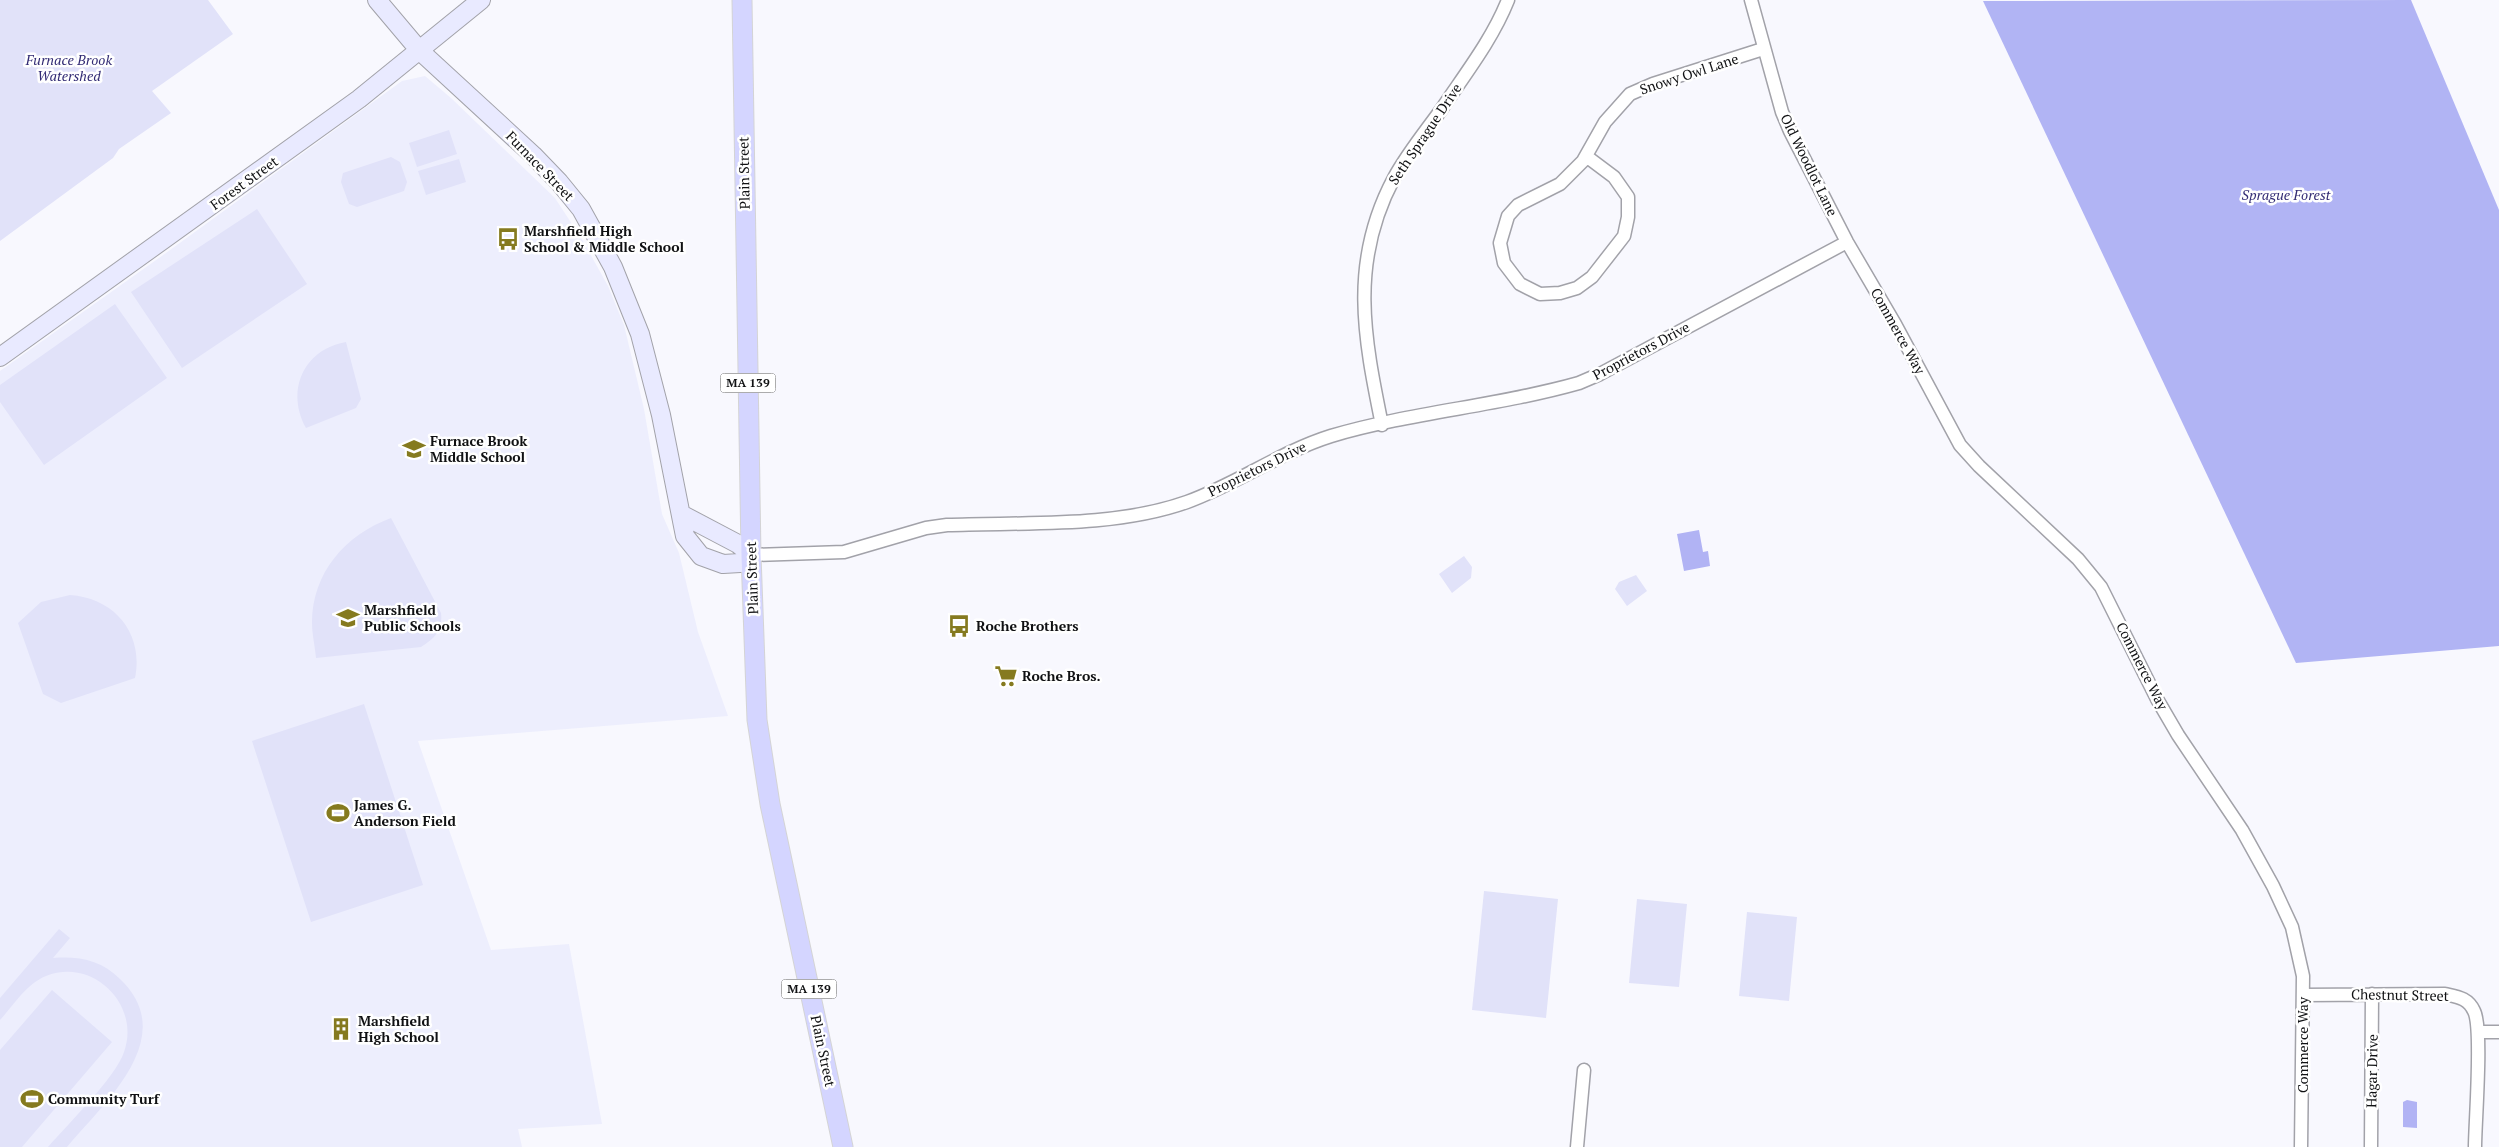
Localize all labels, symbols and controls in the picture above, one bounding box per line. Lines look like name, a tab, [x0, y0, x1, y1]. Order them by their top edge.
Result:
street label: Snowy Owl Lane	[1637, 49, 1741, 98]
park label: Furnace Brook Watershed	[25, 50, 112, 85]
street label: Seth Sprague Drive	[1384, 79, 1466, 188]
street label: Old Woodlot Lane	[1776, 110, 1842, 219]
street label: Furnace Street	[502, 127, 579, 205]
street label: Plain Street	[733, 136, 754, 210]
street label: Forest Street	[206, 151, 282, 214]
park label: Sprague Forest	[2242, 185, 2331, 204]
place label: Marshfield High School & Middle School	[524, 221, 684, 256]
bus stop icon: Marshfield High School & Middle School	[495, 226, 521, 252]
street label: Commerce Way	[1867, 284, 1930, 378]
street label: Proprietors Drive	[1589, 317, 1693, 384]
road number: MA 139	[720, 373, 776, 392]
place label: Furnace Brook Middle School	[430, 431, 528, 466]
school or university icon: Furnace Brook Middle School	[401, 436, 427, 462]
street label: Proprietors Drive	[1204, 437, 1309, 501]
street label: Plain Street	[741, 540, 762, 615]
place label: Marshfield Public Schools	[364, 600, 461, 635]
school or university icon: Marshfield Public Schools	[335, 605, 361, 631]
bus stop icon: Roche Brothers	[946, 613, 972, 639]
place label: Roche Brothers	[976, 616, 1079, 635]
street label: Commerce Way	[2112, 619, 2173, 714]
supermarket icon: Roche Bros.	[993, 663, 1019, 689]
place label: Roche Bros.	[1022, 666, 1101, 685]
place label: James G. Anderson Field	[354, 795, 456, 830]
sports icon: James G. Anderson Field	[325, 800, 351, 826]
road number: MA 139	[782, 980, 836, 999]
street label: Chestnut Street	[2351, 984, 2450, 1005]
street label: Commerce Way	[2293, 996, 2312, 1093]
place label: Marshfield High School	[358, 1011, 439, 1046]
street label: Plain Street	[807, 1013, 841, 1089]
building icon: Marshfield High School	[328, 1016, 354, 1042]
street label: Hagar Drive	[2361, 1034, 2382, 1108]
sports icon: Community Turf	[19, 1086, 45, 1112]
place label: Community Turf	[48, 1089, 161, 1108]

